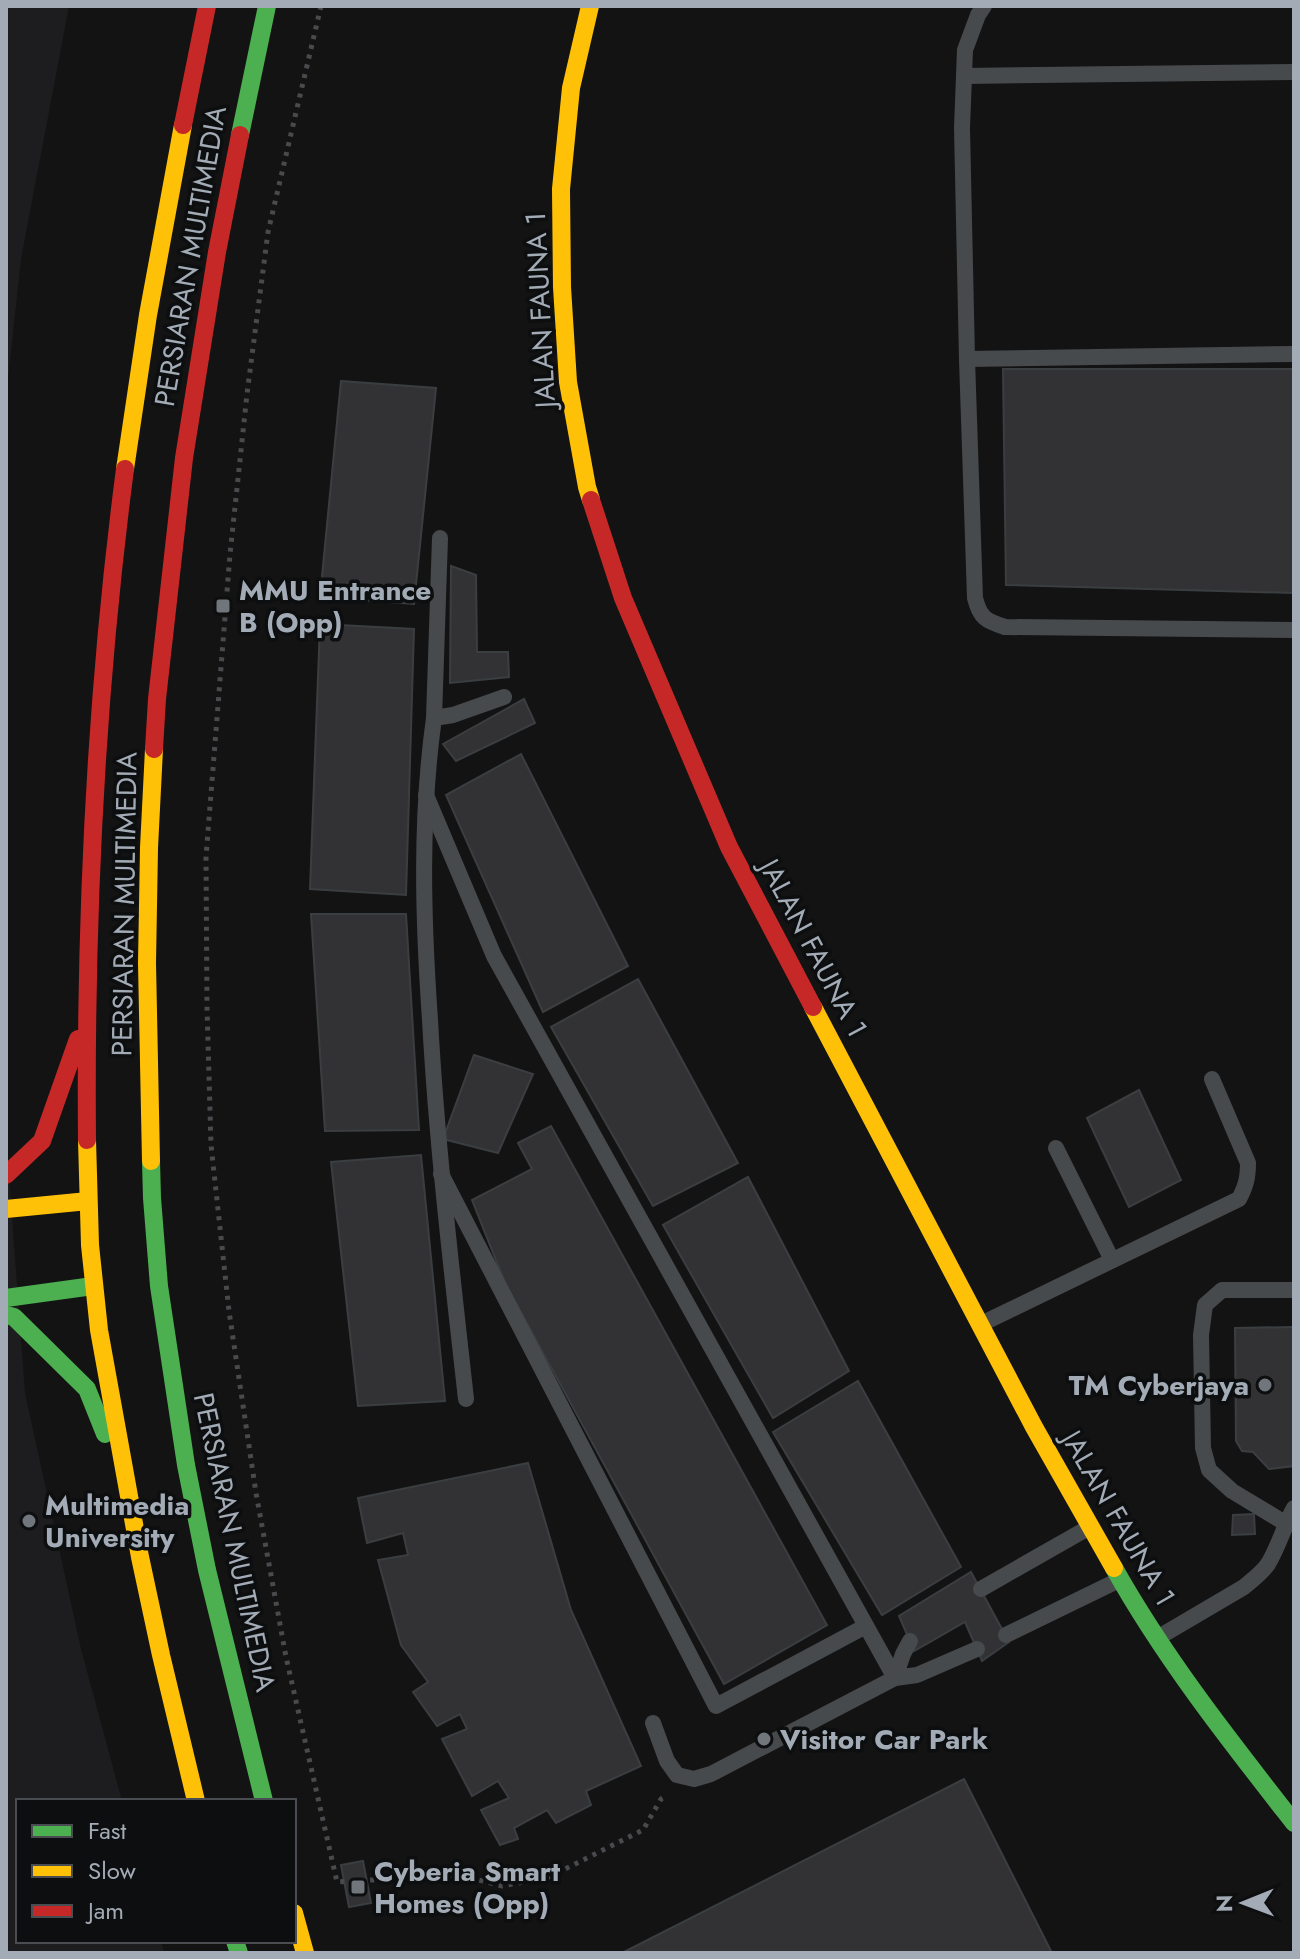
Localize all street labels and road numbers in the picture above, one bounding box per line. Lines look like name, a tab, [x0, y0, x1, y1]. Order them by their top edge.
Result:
street label: PERSIARAN MULTIMEDIA	[144, 102, 237, 410]
street label: JALAN FAUNA 1	[515, 211, 566, 413]
street label: PERSIARAN MULTIMEDIA	[101, 751, 148, 1057]
street label: JALAN FAUNA 1	[747, 848, 878, 1045]
street label: PERSIARAN MULTIMEDIA	[183, 1389, 286, 1696]
street label: JALAN FAUNA 1	[1050, 1419, 1185, 1614]

